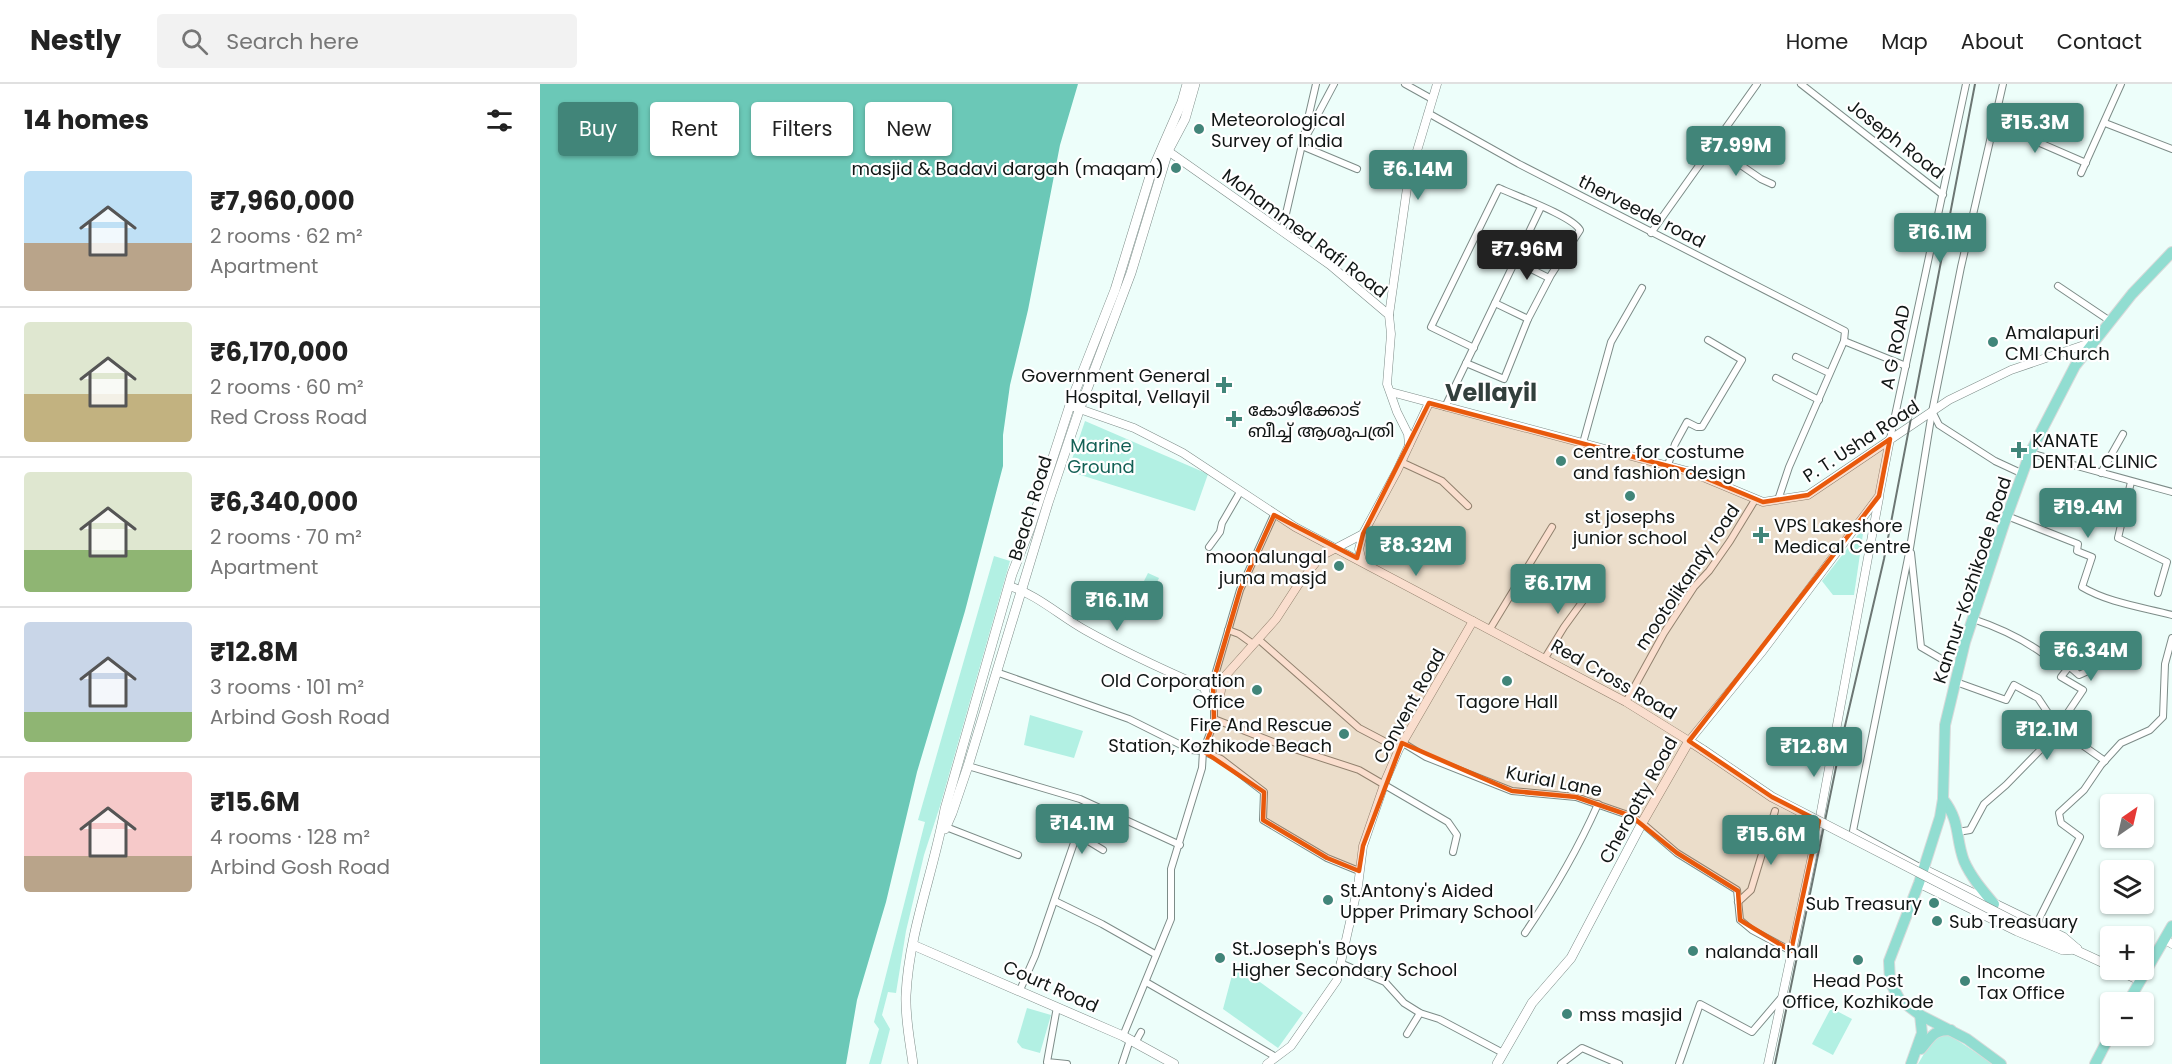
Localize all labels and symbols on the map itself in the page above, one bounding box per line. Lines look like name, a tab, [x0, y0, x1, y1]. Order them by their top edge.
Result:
street label: Joseph Road	[1842, 93, 1950, 185]
pin: ₹15.3M	[1986, 103, 2084, 154]
place label: Meteorological Survey of India	[1211, 107, 1345, 153]
marker: Meteorological Survey of India	[1192, 122, 1206, 136]
pin: ₹7.99M	[1687, 126, 1785, 177]
pin: ₹6.14M	[1369, 150, 1467, 201]
place label: masjid & Badavi dargah (maqam)	[851, 156, 1164, 181]
marker: masjid & Badavi dargah (maqam)	[1169, 161, 1183, 175]
street label: Mohammed Rafi Road	[1217, 163, 1393, 303]
street label: therveede road	[1574, 168, 1710, 254]
pin: ₹16.1M	[1891, 213, 1989, 264]
pin: ₹7.96M	[1478, 230, 1576, 281]
street label: A G ROAD	[1874, 302, 1916, 392]
place label: Amalapuri CMI Church	[2005, 320, 2110, 366]
marker: Amalapuri CMI Church	[1986, 335, 2000, 349]
place label: Government General Hospital, Vellayil	[1021, 363, 1210, 409]
marker: Government General Hospital, Vellayil	[1215, 376, 1233, 394]
district label: Vellayil	[1445, 376, 1537, 409]
street label: P. T. Usha Road	[1798, 394, 1924, 488]
place label: കോഴിക്കോട് ബീച്ച് ആശുപത്രി	[1248, 397, 1394, 443]
marker: കോഴിക്കോട് ബീച്ച് ആശുപത്രി	[1225, 410, 1243, 428]
place label: KANATE DENTAL CLINIC	[2032, 428, 2158, 474]
park label: Marine Ground	[1067, 433, 1135, 479]
place label: centre for costume and fashion design	[1573, 439, 1746, 485]
marker: KANATE DENTAL CLINIC	[2010, 441, 2028, 459]
street label: Beach Road	[1002, 453, 1058, 563]
marker: centre for costume and fashion design	[1554, 454, 1568, 468]
street label: Kannur-Kozhikode Road	[1927, 473, 2017, 687]
pin: ₹19.4M	[2039, 488, 2137, 539]
marker: st josephs junior school	[1623, 489, 1637, 503]
street label: mootolikandy road	[1629, 499, 1745, 655]
place label: st josephs junior school	[1572, 504, 1687, 550]
place label: VPS Lakeshore Medical Centre	[1774, 513, 1911, 559]
pin: ₹8.32M	[1367, 526, 1465, 577]
marker: VPS Lakeshore Medical Centre	[1752, 526, 1770, 544]
place label: moonalungal juma masjd	[1206, 544, 1327, 590]
marker: moonalungal juma masjd	[1332, 559, 1346, 573]
pin: ₹6.17M	[1509, 564, 1607, 615]
pin: ₹16.1M	[1068, 581, 1166, 632]
pin: ₹6.34M	[2042, 631, 2140, 682]
street label: Red Cross Road	[1546, 633, 1682, 725]
street label: Convent Road	[1367, 644, 1451, 768]
place label: Old Corporation Office	[1101, 668, 1245, 714]
marker: Tagore Hall	[1500, 674, 1514, 688]
marker: Old Corporation Office	[1250, 683, 1264, 697]
place label: Tagore Hall	[1456, 689, 1558, 714]
pin: ₹12.1M	[1998, 710, 2096, 761]
place label: Fire And Rescue Station, Kozhikode Beach	[1108, 712, 1332, 758]
marker: Fire And Rescue Station, Kozhikode Beach	[1337, 727, 1351, 741]
pin: ₹12.8M	[1765, 727, 1863, 778]
street label: Cherootty Road	[1593, 732, 1683, 868]
street label: Kurial Lane	[1504, 759, 1604, 803]
north arrow	[2100, 794, 2154, 848]
pin: ₹14.1M	[1033, 804, 1131, 855]
pin: ₹15.6M	[1722, 815, 1820, 866]
place label: St.Antony's Aided Upper Primary School	[1340, 878, 1534, 924]
place label: Sub Treasury	[1805, 891, 1922, 916]
marker: St.Antony's Aided Upper Primary School	[1321, 893, 1335, 907]
marker: Sub Treasury	[1927, 896, 1941, 910]
place label: Sub Treasuary	[1949, 909, 2078, 934]
marker: Sub Treasuary	[1930, 914, 1944, 928]
place label: St.Joseph's Boys Higher Secondary School	[1232, 936, 1457, 982]
place label: nalanda hall	[1705, 939, 1819, 964]
marker: nalanda hall	[1686, 944, 1700, 958]
marker: St.Joseph's Boys Higher Secondary School	[1213, 951, 1227, 965]
marker: Head Post Office, Kozhikode	[1851, 953, 1865, 967]
street label: Court Road	[999, 954, 1103, 1018]
place label: Income Tax Office	[1977, 959, 2065, 1005]
place label: Head Post Office, Kozhikode	[1782, 968, 1934, 1014]
marker: Income Tax Office	[1958, 974, 1972, 988]
place label: mss masjid	[1579, 1002, 1682, 1027]
marker: mss masjid	[1560, 1007, 1574, 1021]

